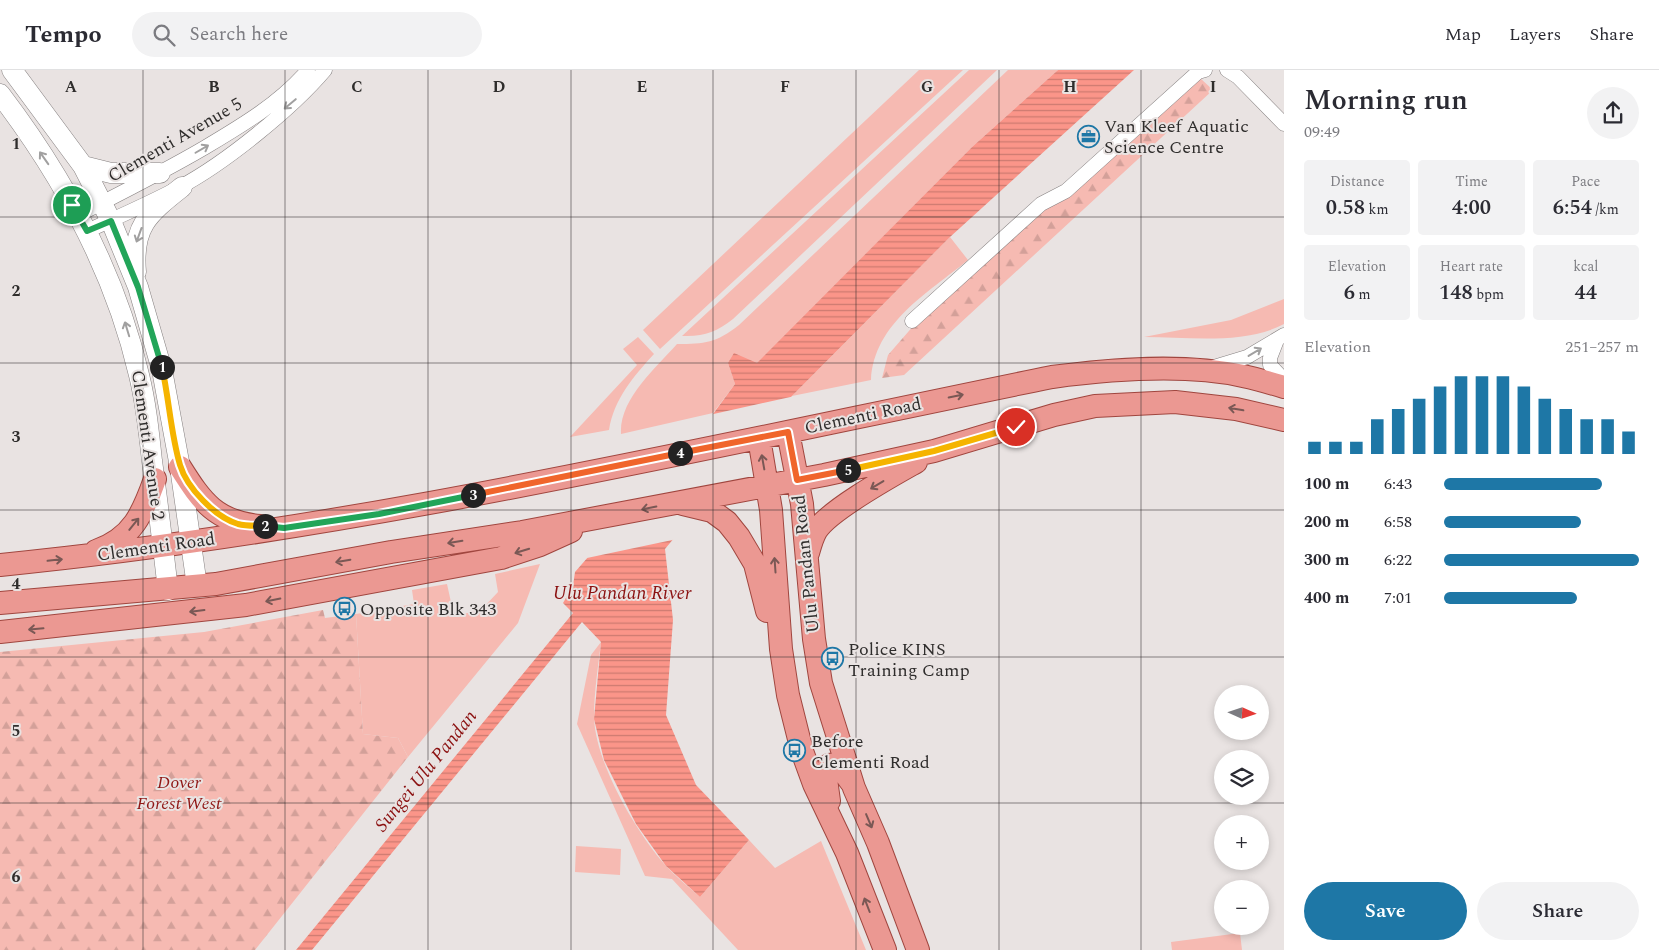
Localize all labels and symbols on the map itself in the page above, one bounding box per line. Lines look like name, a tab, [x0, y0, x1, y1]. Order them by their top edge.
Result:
text: A	[65, 75, 78, 99]
text: B	[208, 75, 220, 99]
text: C	[351, 75, 363, 99]
text: D	[493, 75, 506, 99]
text: E	[637, 75, 647, 99]
text: F	[780, 75, 790, 99]
text: G	[921, 75, 933, 99]
text: H	[1063, 75, 1077, 99]
text: I	[1210, 75, 1216, 99]
street label: Clementi Avenue 5	[103, 91, 247, 189]
one-way arrow	[284, 99, 297, 110]
place label: Van Kleef Aquatic Science Centre	[1104, 113, 1249, 161]
office icon: Van Kleef Aquatic Science Centre	[1076, 124, 1100, 148]
text: 1	[12, 132, 20, 156]
one-way arrow	[195, 143, 209, 153]
one-way arrow	[39, 151, 49, 165]
pin	[51, 184, 93, 226]
one-way arrow	[134, 227, 143, 242]
text: 2	[12, 279, 21, 303]
one-way arrow	[121, 321, 131, 337]
one-way arrow	[1248, 346, 1262, 356]
pin: 1	[150, 354, 174, 380]
street label: Clementi Avenue 2	[124, 368, 172, 522]
street label: Clementi Road	[802, 390, 924, 442]
one-way arrow	[948, 391, 964, 401]
one-way arrow	[1229, 404, 1245, 414]
pin	[995, 406, 1037, 448]
text: 3	[12, 425, 21, 449]
pin: 4	[668, 440, 692, 466]
one-way arrow	[757, 454, 767, 470]
pin: 5	[836, 458, 860, 482]
one-way arrow	[870, 480, 884, 490]
pin: 3	[460, 482, 486, 508]
street label: Ulu Pandan Road	[785, 493, 827, 635]
one-way arrow	[642, 503, 658, 513]
pin: 2	[252, 514, 278, 538]
one-way arrow	[129, 517, 140, 530]
street label: Clementi Road	[95, 525, 217, 569]
one-way arrow	[448, 537, 464, 547]
one-way arrow	[515, 546, 531, 556]
one-way arrow	[46, 555, 62, 565]
one-way arrow	[335, 556, 351, 566]
one-way arrow	[771, 557, 780, 573]
text: 4	[12, 572, 21, 596]
water label: Ulu Pandan River	[552, 579, 692, 608]
one-way arrow	[266, 596, 282, 605]
place label: Opposite Blk 343	[360, 596, 496, 623]
bus stop icon: Opposite Blk 343	[332, 597, 356, 621]
one-way arrow	[189, 606, 205, 616]
one-way arrow	[28, 624, 44, 634]
place label: Police KINS Training Camp	[848, 636, 970, 684]
bus stop icon: Police KINS Training Camp	[820, 647, 844, 671]
north arrow	[1214, 685, 1269, 740]
water label: Sungei Ulu Pandan	[368, 704, 484, 838]
text: 5	[12, 719, 20, 743]
place label: Before Clementi Road	[811, 728, 930, 776]
bus stop icon: Before Clementi Road	[783, 739, 807, 763]
park label: Dover Forest West	[137, 769, 222, 817]
one-way arrow	[864, 813, 874, 828]
text: 6	[12, 865, 21, 889]
one-way arrow	[862, 897, 871, 913]

